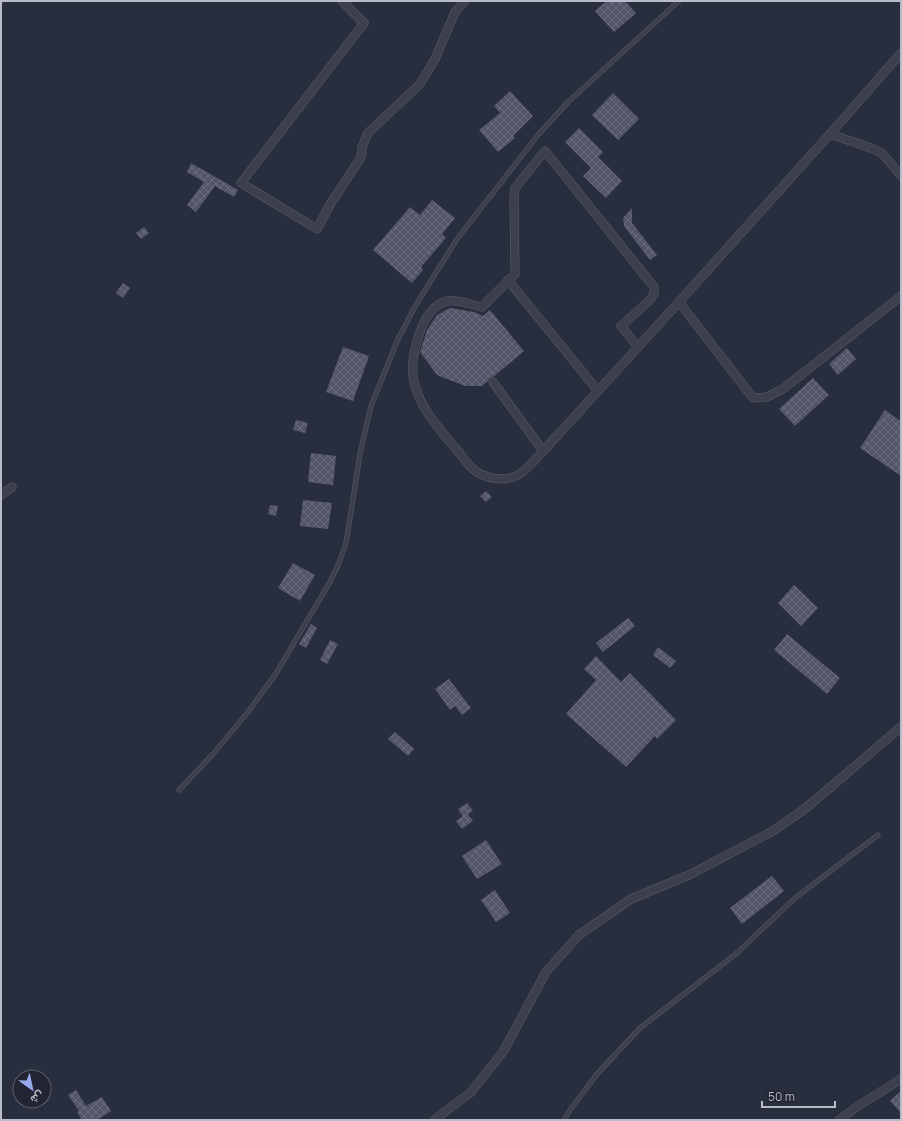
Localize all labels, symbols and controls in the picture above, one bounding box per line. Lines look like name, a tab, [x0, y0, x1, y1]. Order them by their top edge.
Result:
north arrow	[12, 1069, 52, 1109]
scale bar	[762, 1083, 835, 1109]
text: ش	[28, 1088, 47, 1108]
text: 50 m	[768, 1088, 795, 1105]

